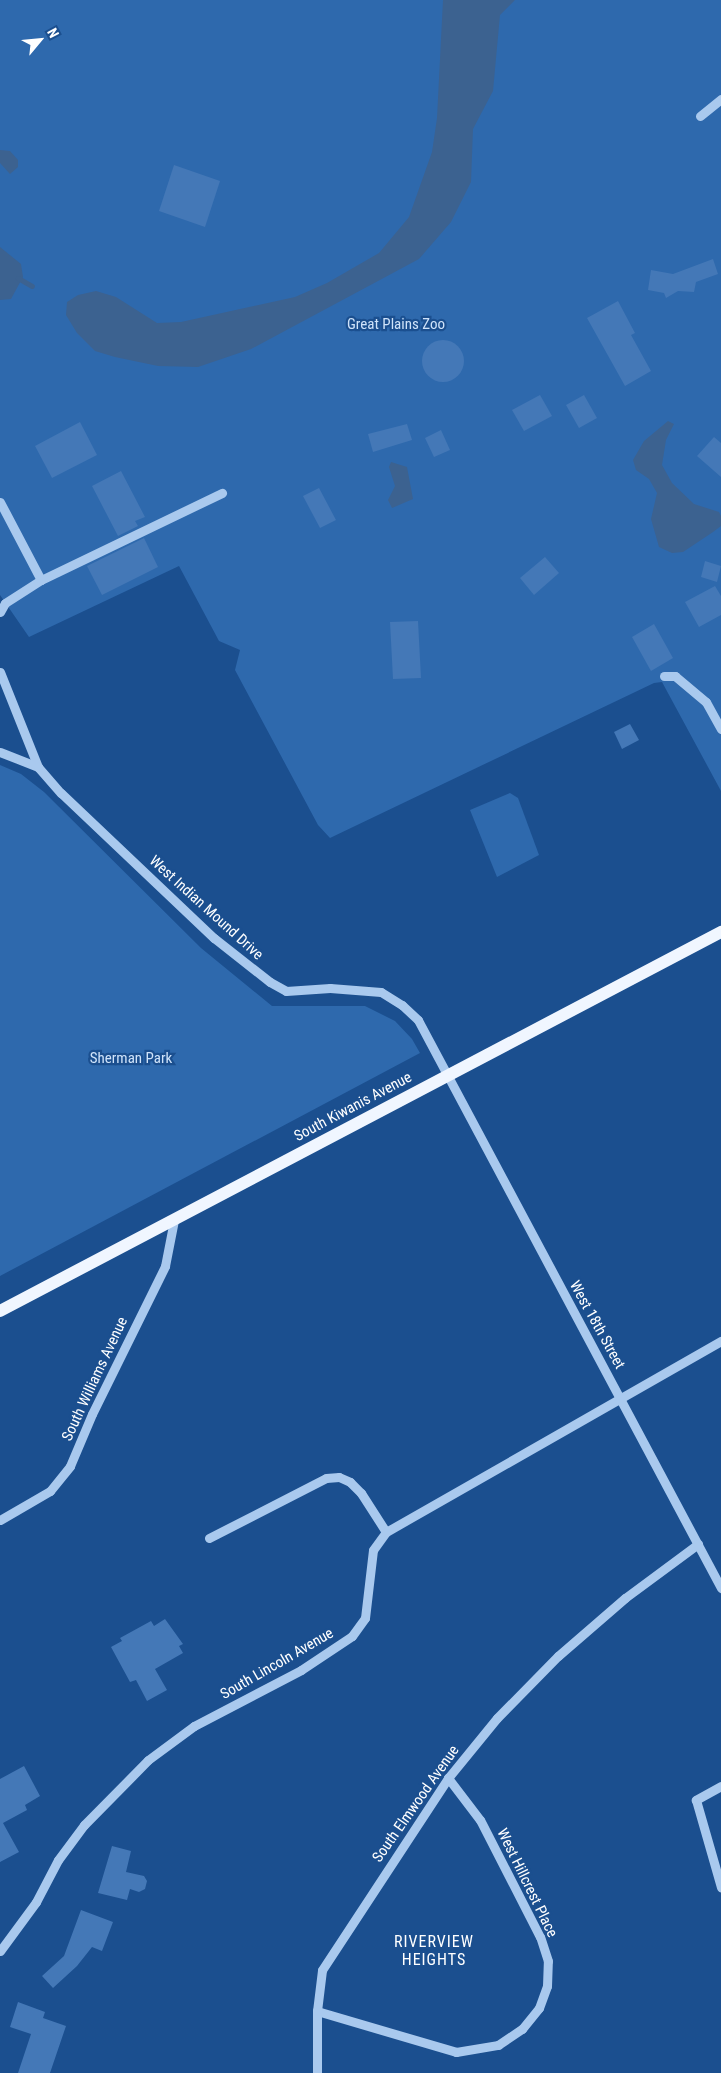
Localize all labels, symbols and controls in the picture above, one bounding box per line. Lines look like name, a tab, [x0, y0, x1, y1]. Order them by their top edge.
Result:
north arrow	[15, 15, 65, 65]
text: N	[44, 25, 62, 40]
park label: Great Plains Zoo	[347, 316, 445, 334]
street label: West Indian Mound Drive	[145, 852, 267, 964]
park label: Sherman Park	[90, 1050, 172, 1068]
street label: South Kiwanis Avenue	[291, 1068, 415, 1146]
street label: West 18th Street	[565, 1278, 629, 1372]
street label: South Williams Avenue	[58, 1314, 132, 1444]
street label: South Lincoln Avenue	[217, 1624, 337, 1704]
street label: South Elmwood Avenue	[369, 1742, 463, 1866]
street label: West Hillcrest Place	[493, 1826, 561, 1940]
district label: RIVERVIEW HEIGHTS	[393, 1932, 475, 1970]

